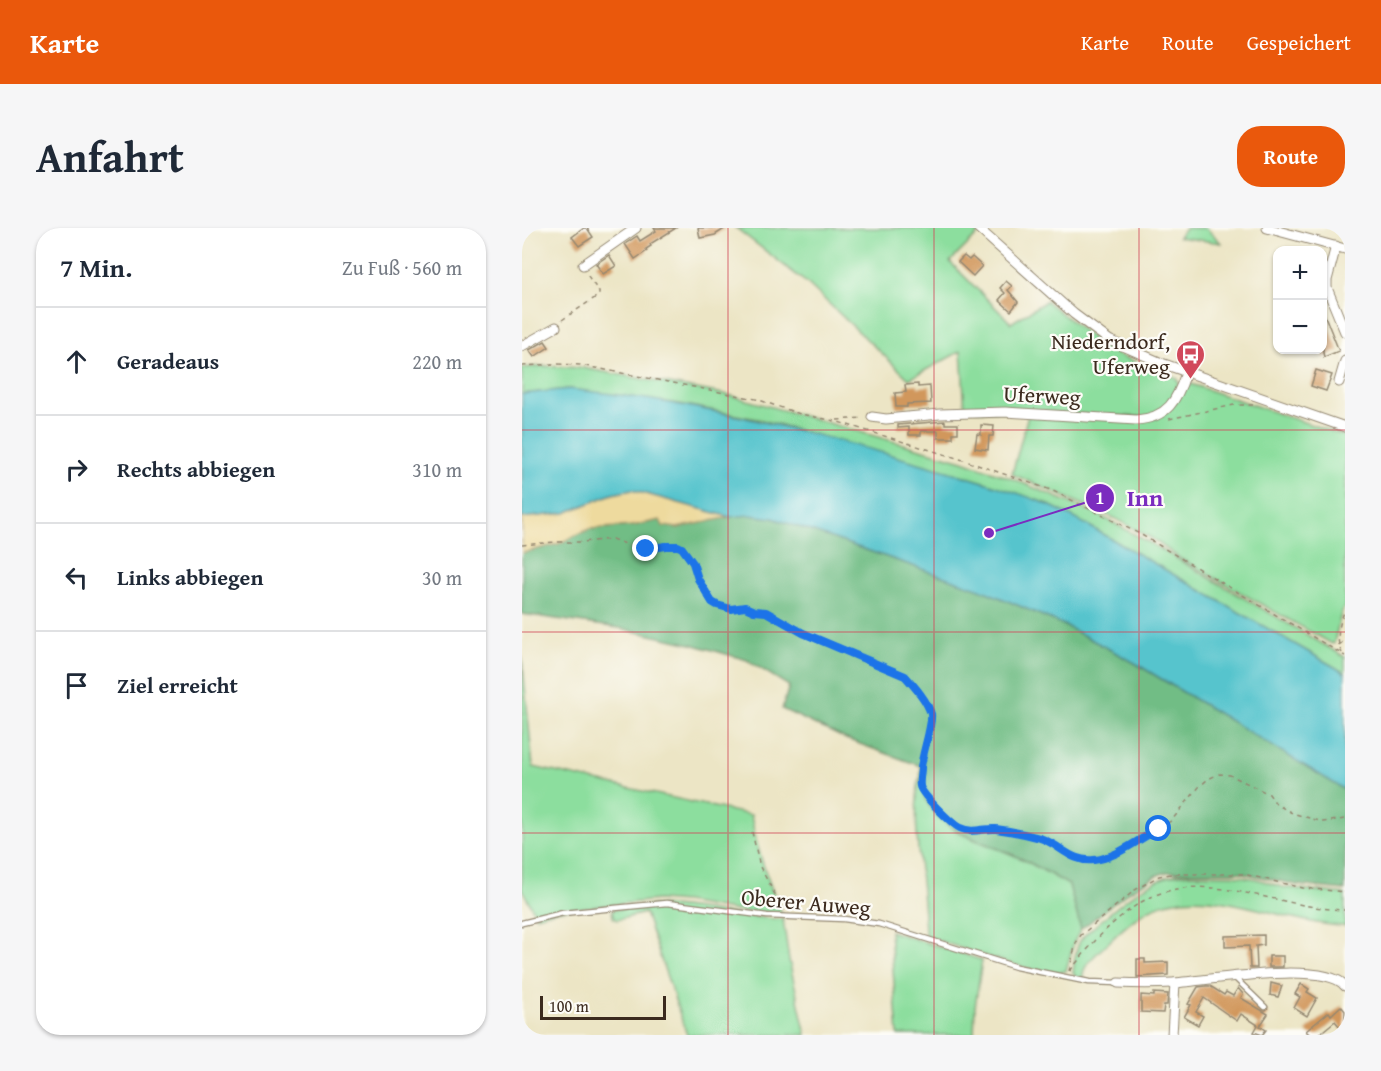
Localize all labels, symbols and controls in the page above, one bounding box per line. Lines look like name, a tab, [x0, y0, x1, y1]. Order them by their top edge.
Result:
text: Karte	[30, 22, 99, 63]
text: Karte	[1081, 27, 1129, 58]
text: Route	[1162, 27, 1214, 58]
text: Gespeichert	[1247, 27, 1351, 58]
text: Anfahrt	[36, 126, 184, 187]
button: Route	[1237, 126, 1345, 187]
map controls	[1273, 246, 1327, 354]
button: +	[1273, 246, 1327, 300]
text: 7 Min.	[60, 248, 132, 287]
text: Zu Fuß · 560 m	[342, 253, 462, 282]
button: −	[1273, 300, 1327, 354]
place label: Niederndorf, Uferweg	[1051, 325, 1170, 382]
bus stop icon: Niederndorf, Uferweg	[1175, 338, 1207, 380]
icon: ahead	[60, 345, 93, 378]
text: Geradeaus	[117, 345, 219, 377]
text: 220 m	[412, 347, 462, 376]
street label: Uferweg	[1003, 377, 1082, 413]
icon: right	[60, 453, 93, 486]
text: Rechts abbiegen	[117, 453, 275, 485]
text: 310 m	[412, 455, 462, 484]
callout: Inn	[1085, 477, 1176, 519]
text: Inn	[1127, 480, 1163, 515]
text: 1	[1095, 484, 1105, 511]
route end	[632, 535, 658, 561]
icon: left	[60, 561, 93, 594]
text: Links abbiegen	[117, 561, 263, 593]
text: 30 m	[422, 563, 462, 592]
icon: arrive	[60, 669, 93, 702]
text: Ziel erreicht	[117, 669, 238, 701]
route start	[1145, 815, 1171, 841]
street label: Oberer Auweg	[740, 880, 872, 924]
scale bar	[540, 993, 666, 1020]
text: 100 m	[549, 994, 589, 1018]

